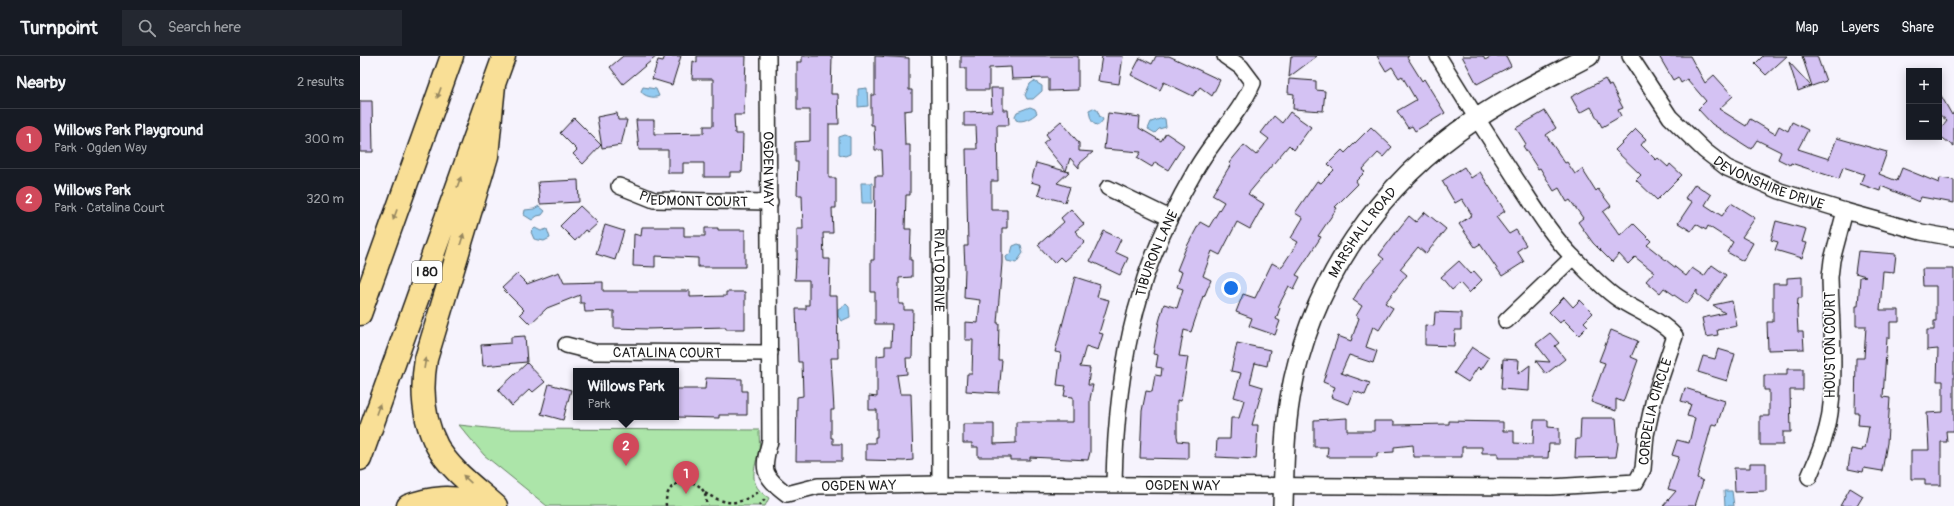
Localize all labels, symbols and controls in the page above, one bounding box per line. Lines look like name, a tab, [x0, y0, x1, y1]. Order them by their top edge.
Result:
search box	[122, 10, 402, 46]
text: Turnpoint	[20, 16, 98, 40]
icon: search	[136, 17, 158, 39]
text: Search here	[168, 18, 241, 37]
text: Map	[1796, 19, 1819, 36]
text: Layers	[1841, 19, 1879, 36]
text: Share	[1901, 19, 1934, 36]
map controls	[1906, 68, 1942, 140]
button: +	[1906, 68, 1942, 104]
text: Nearby	[16, 72, 65, 93]
text: 2 results	[297, 74, 344, 90]
one-way arrow	[436, 87, 442, 99]
button: −	[1906, 104, 1942, 140]
text: Willows Park Playground	[54, 121, 203, 140]
text: 1	[26, 131, 32, 147]
text: 300 m	[305, 131, 344, 147]
street label: OGDEN WAY	[760, 131, 777, 207]
text: Park · Ogden Way	[54, 140, 147, 156]
street label: DEVONSHIRE DRIVE	[1710, 152, 1827, 213]
one-way arrow	[457, 175, 463, 187]
text: Willows Park	[54, 181, 131, 200]
street label: MARSHALL ROAD	[1324, 183, 1400, 281]
street label: PIEDMONT COURT	[637, 186, 748, 210]
text: 2	[25, 191, 33, 207]
text: 320 m	[306, 191, 344, 207]
text: Park · Catalina Court	[54, 200, 165, 216]
street label: TIBURON LANE	[1132, 207, 1181, 299]
one-way arrow	[392, 210, 398, 222]
street label: RIALTO DRIVE	[931, 228, 948, 312]
one-way arrow	[459, 232, 465, 244]
road number: I 80	[412, 261, 442, 283]
your location	[1221, 278, 1241, 298]
street label: HOUSTON COURT	[1822, 292, 1839, 398]
street label: CATALINA COURT	[613, 344, 722, 361]
street label: CORDELIA CIRCLE	[1635, 356, 1675, 466]
one-way arrow	[422, 357, 428, 369]
popup	[573, 368, 679, 420]
text: Willows Park	[588, 377, 664, 396]
text: Park	[588, 396, 610, 412]
one-way arrow	[375, 403, 381, 415]
pin: 2	[613, 433, 639, 466]
pin: 1	[673, 461, 699, 494]
one-way arrow	[462, 475, 472, 484]
street label: OGDEN WAY	[821, 476, 897, 494]
street label: OGDEN WAY	[1145, 477, 1221, 494]

